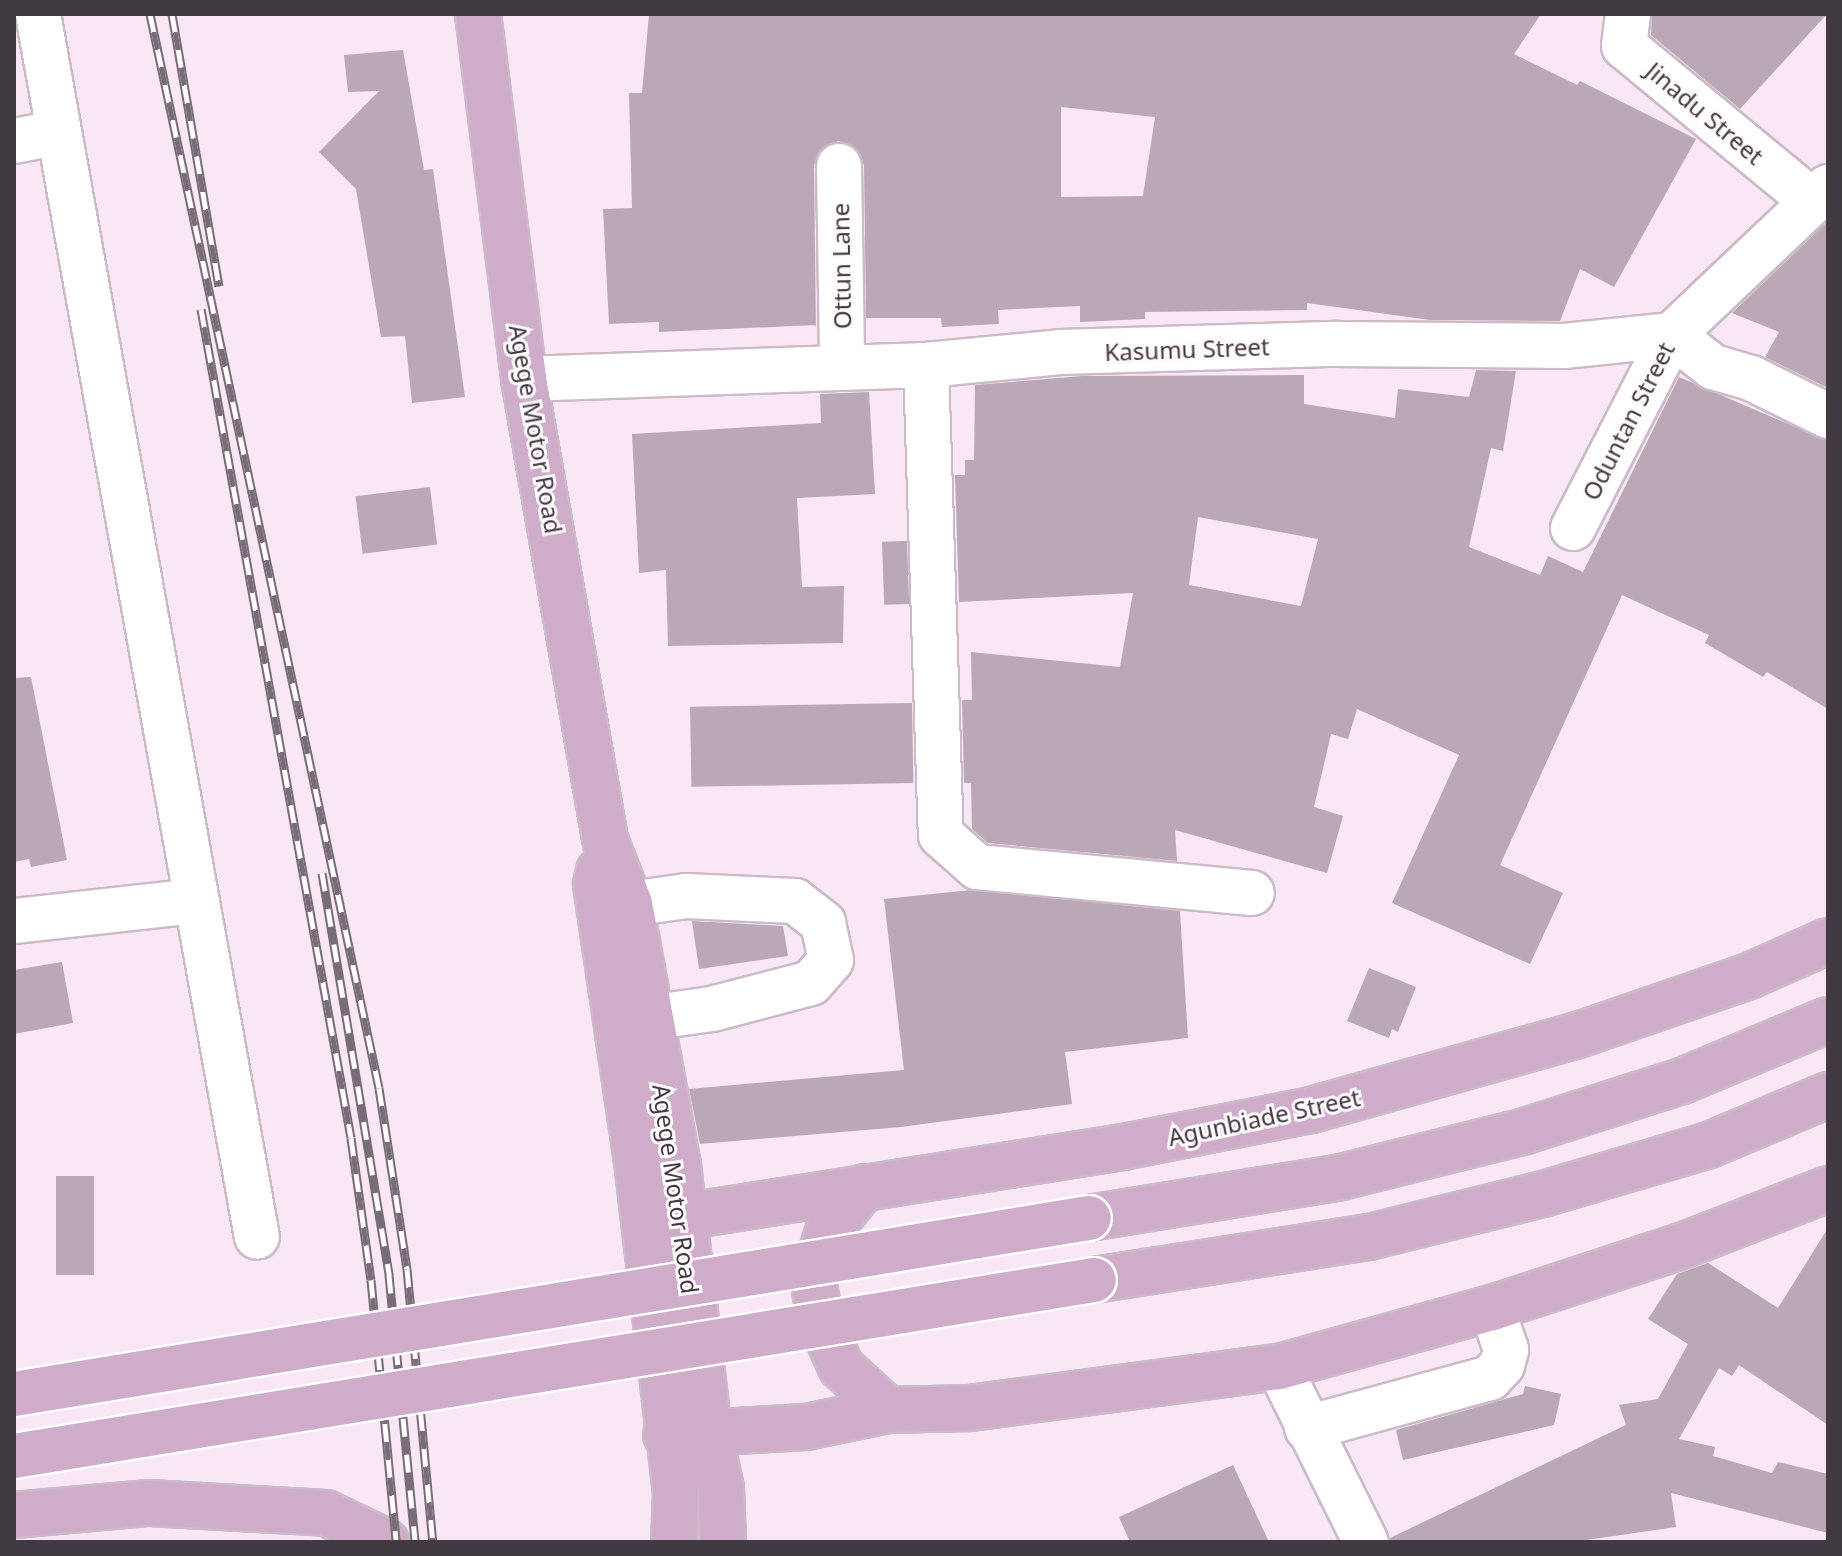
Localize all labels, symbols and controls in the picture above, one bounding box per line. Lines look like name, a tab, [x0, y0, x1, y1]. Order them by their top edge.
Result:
street label: Jinadu Street	[1641, 56, 1769, 170]
street label: Ottun Lane	[825, 203, 857, 329]
street label: Agege Motor Road	[503, 322, 569, 536]
street label: Kasumu Street	[1104, 332, 1270, 366]
street label: Oduntan Street	[1576, 337, 1680, 505]
street label: Agege Motor Road	[647, 1082, 705, 1296]
street label: Agunbiade Street	[1165, 1083, 1363, 1151]

